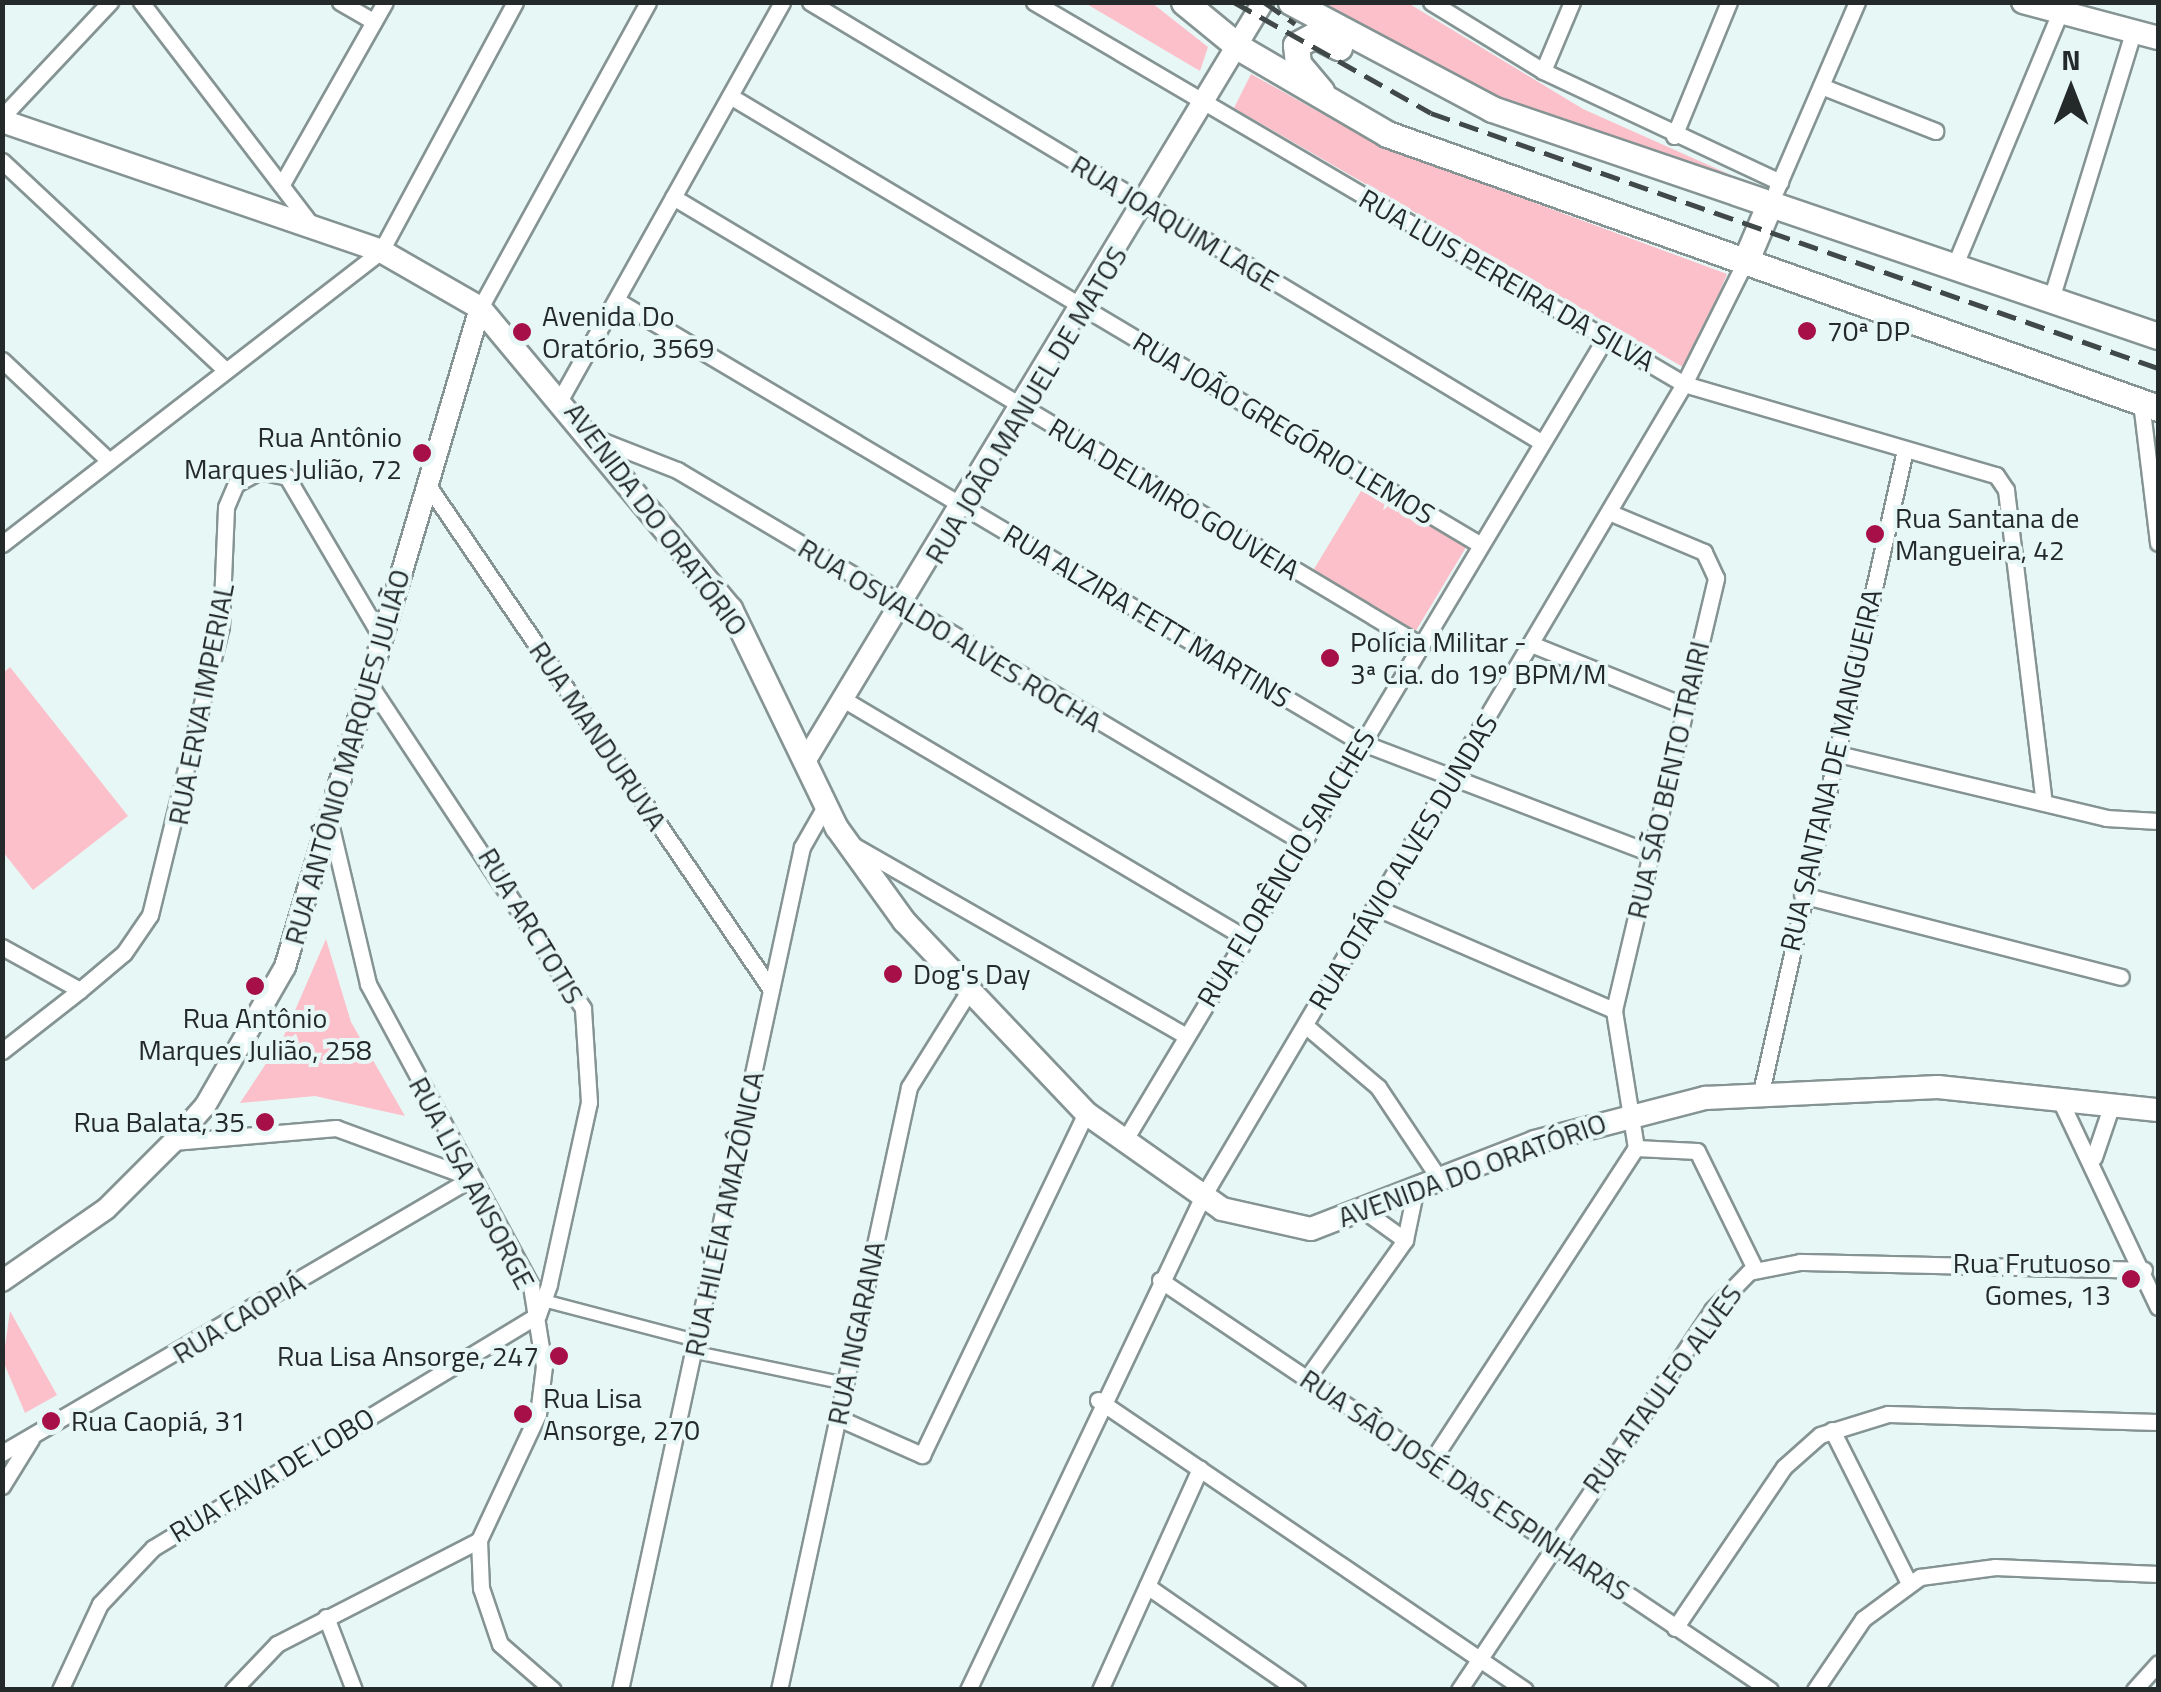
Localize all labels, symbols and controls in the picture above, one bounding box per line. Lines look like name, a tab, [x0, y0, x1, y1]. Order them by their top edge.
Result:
text: N	[2061, 38, 2081, 81]
north arrow	[2021, 40, 2121, 140]
street label: RUA JOAQUIM LAGE	[1065, 148, 1285, 298]
street label: RUA LUIS PEREIRA DA SILVA	[1353, 182, 1661, 378]
street label: RUA JOÃO MANUEL DE MATOS	[918, 240, 1134, 570]
place label: Avenida Do Oratório, 3569	[542, 299, 715, 365]
place label: 70ª DP	[1827, 314, 1910, 348]
marker: 70ª DP	[1796, 320, 1818, 342]
marker: Avenida Do Oratório, 3569	[511, 321, 533, 343]
street label: RUA JOÃO GREGÓRIO LEMOS	[1127, 325, 1441, 531]
street label: AVENIDA DO ORATÓRIO	[557, 396, 755, 642]
street label: RUA DELMIRO GOUVEIA	[1043, 411, 1305, 587]
place label: Rua Antônio Marques Julião, 72	[184, 420, 402, 486]
marker: Rua Antônio Marques Julião, 72	[411, 442, 433, 464]
place label: Rua Santana de Mangueira, 42	[1895, 501, 2079, 567]
street label: RUA ALZIRA FETT MARTINS	[998, 517, 1296, 715]
marker: Rua Santana de Mangueira, 42	[1864, 523, 1886, 545]
street label: RUA OSVALDO ALVES ROCHA	[792, 531, 1108, 739]
street label: RUA ANTÔNIO MARQUES JULIÃO	[277, 566, 417, 948]
street label: RUA ERVA IMPERIAL	[161, 580, 241, 828]
street label: RUA SANTANA DE MANGUEIRA	[1773, 586, 1889, 954]
place label: Polícia Militar - 3ª Cia. do 19º BPM/M	[1350, 625, 1607, 691]
street label: RUA MANDURUVA	[522, 635, 674, 837]
street label: RUA SÃO BENTO TRAIRI	[1620, 638, 1716, 922]
marker: Polícia Militar - 3ª Cia. do 19º BPM/M	[1319, 647, 1341, 669]
street label: RUA OTÁVIO ALVES DUNDAS	[1301, 708, 1505, 1016]
street label: RUA FLORÊNCIO SANCHES	[1190, 723, 1382, 1013]
street label: RUA ARCTOTIS	[471, 842, 591, 1010]
place label: Dog's Day	[913, 957, 1031, 991]
marker: Dog's Day	[882, 963, 904, 985]
marker: Rua Antônio Marques Julião, 258	[244, 975, 266, 997]
place label: Rua Antônio Marques Julião, 258	[138, 1001, 372, 1067]
street label: RUA HILÉIA AMAZÔNICA	[677, 1069, 771, 1359]
street label: RUA LISA ANSORGE	[402, 1071, 542, 1295]
place label: Rua Balata, 35	[73, 1105, 245, 1139]
street label: AVENIDA DO ORATÓRIO	[1333, 1106, 1611, 1234]
marker: Rua Balata, 35	[254, 1111, 276, 1133]
street label: RUA INGARANA	[820, 1238, 892, 1428]
place label: Rua Frutuoso Gomes, 13	[1953, 1246, 2111, 1312]
street label: RUA CAOPIÁ	[167, 1265, 311, 1371]
marker: Rua Frutuoso Gomes, 13	[2120, 1268, 2142, 1290]
street label: RUA ATAULFO ALVES	[1575, 1278, 1749, 1500]
place label: Rua Lisa Ansorge, 247	[277, 1339, 539, 1373]
marker: Rua Lisa Ansorge, 247	[548, 1345, 570, 1367]
street label: RUA SÃO JOSÉ DAS ESPINHARAS	[1294, 1362, 1636, 1608]
place label: Rua Lisa Ansorge, 270	[543, 1381, 700, 1447]
street label: RUA FAVA DE LOBO	[164, 1401, 380, 1549]
marker: Rua Lisa Ansorge, 270	[512, 1403, 534, 1425]
place label: Rua Caopiá, 31	[71, 1404, 246, 1438]
marker: Rua Caopiá, 31	[40, 1410, 62, 1432]

